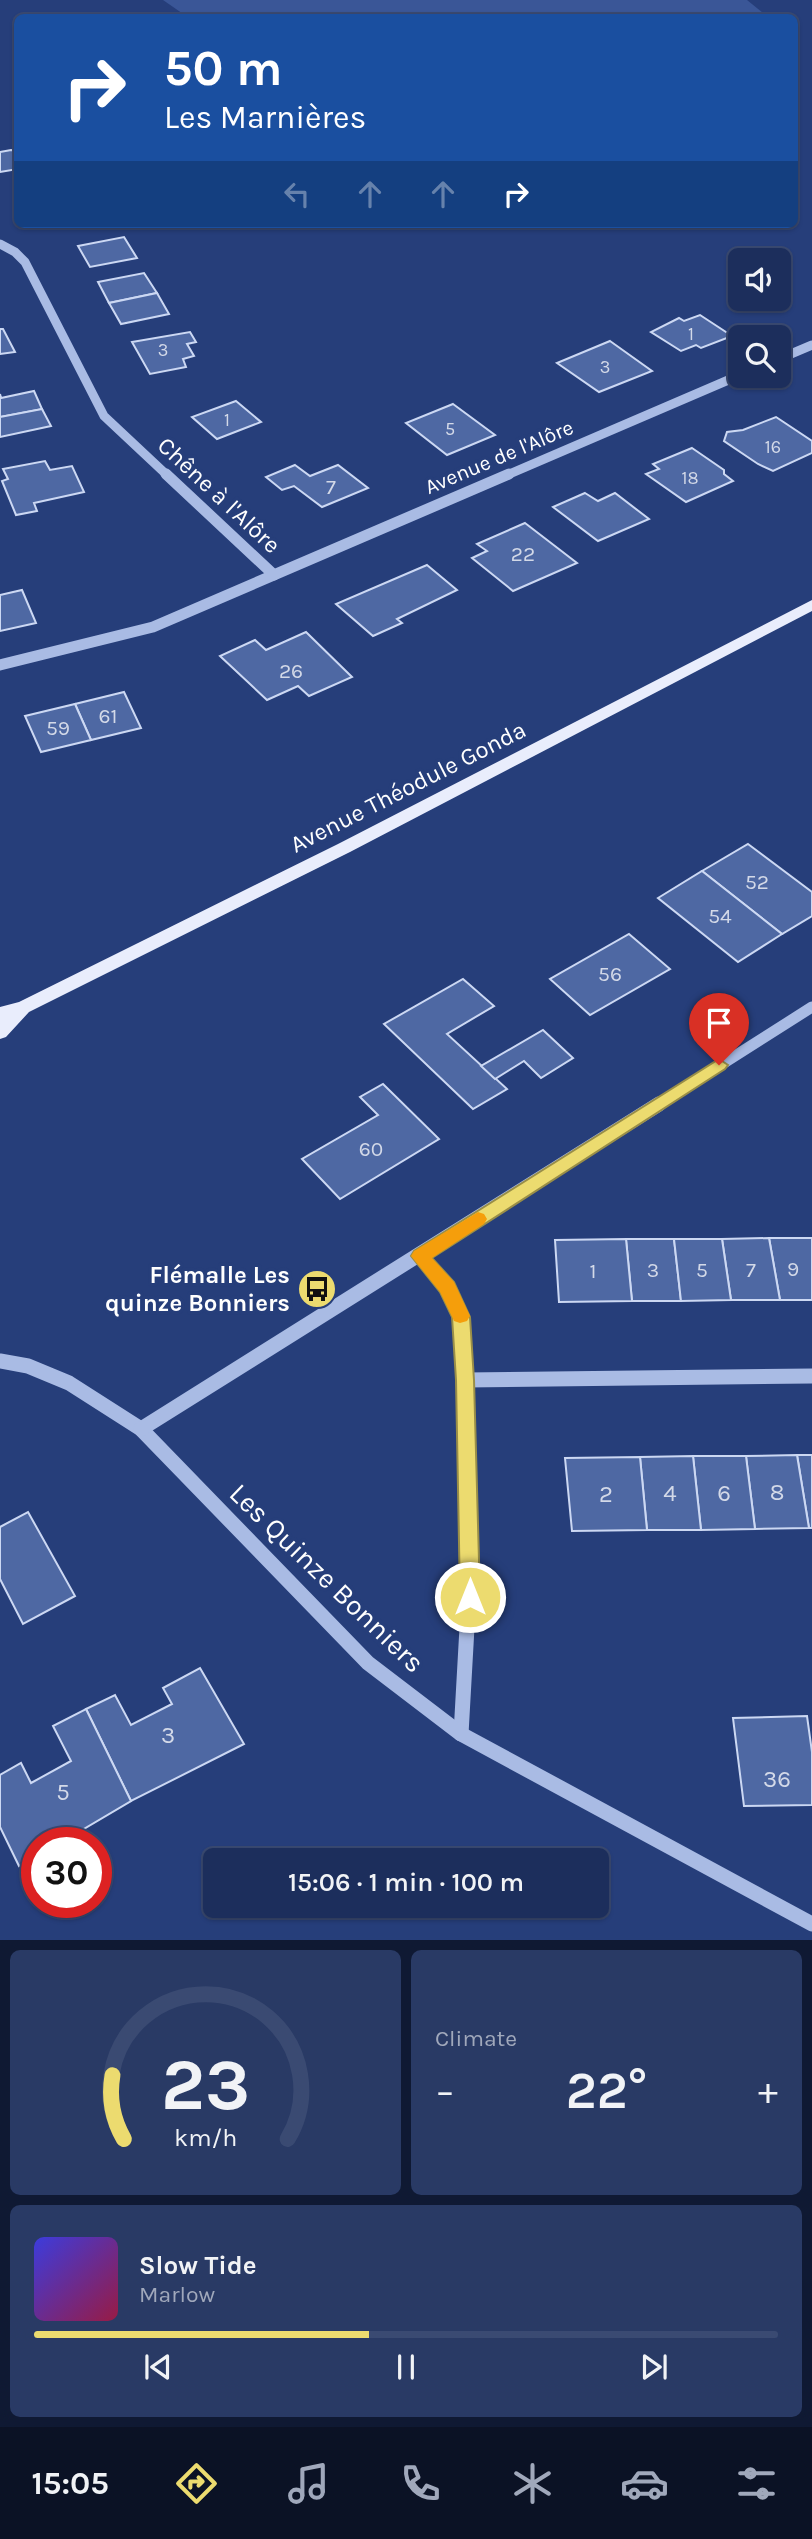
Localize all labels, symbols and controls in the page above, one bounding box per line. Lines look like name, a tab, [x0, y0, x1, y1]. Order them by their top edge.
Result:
text: 50 m	[164, 40, 282, 97]
icon: right	[49, 42, 140, 133]
text: Les Marnières	[164, 99, 366, 136]
icon: left	[278, 175, 316, 213]
icon: ahead	[351, 175, 389, 213]
icon: ahead	[424, 175, 462, 213]
icon: right	[497, 175, 535, 213]
map controls	[728, 248, 791, 388]
button: sound	[728, 248, 791, 311]
house number: 1	[688, 323, 694, 345]
button: search	[728, 325, 791, 388]
house number: 3	[158, 339, 168, 361]
house number: 3	[600, 356, 610, 378]
house number: 1	[224, 409, 230, 431]
street label: Avenue de l'Alôre	[421, 415, 577, 499]
house number: 5	[445, 418, 455, 440]
street label: Chêne à l'Alôre	[152, 431, 286, 559]
house number: 16	[765, 436, 781, 458]
house number: 18	[681, 467, 699, 489]
house number: 7	[326, 475, 336, 499]
house number: 22	[511, 542, 535, 566]
house number: 26	[279, 659, 303, 683]
house number: 61	[99, 704, 117, 728]
street label: Avenue Théodule Gonda	[286, 715, 530, 859]
house number: 59	[46, 716, 70, 740]
house number: 52	[745, 870, 769, 894]
house number: 54	[708, 904, 732, 928]
house number: 56	[598, 962, 622, 986]
pin	[689, 993, 749, 1065]
icon: arrive	[700, 1004, 738, 1042]
house number: 60	[359, 1137, 383, 1161]
house number: 9	[787, 1257, 799, 1281]
house number: 3	[647, 1258, 659, 1282]
house number: 5	[696, 1258, 708, 1282]
house number: 7	[746, 1258, 756, 1282]
house number: 1	[590, 1259, 596, 1283]
place label: Flémalle Les quinze Bonniers	[105, 1261, 290, 1317]
bus stop icon: Flémalle Les quinze Bonniers	[296, 1268, 338, 1310]
street label: Les Quinze Bonniers	[223, 1477, 431, 1679]
house number: 8	[770, 1478, 784, 1506]
house number: 4	[663, 1479, 677, 1507]
house number: 6	[717, 1479, 731, 1507]
house number: 2	[599, 1480, 613, 1508]
position arrow	[433, 1560, 507, 1634]
house number: 3	[161, 1721, 175, 1749]
house number: 36	[763, 1765, 791, 1793]
house number: 5	[56, 1778, 70, 1806]
speed limit sign: 30	[21, 1827, 112, 1918]
text: 15:06 · 1 min · 100 m	[288, 1867, 524, 1898]
text: Climate	[435, 2025, 517, 2052]
text: 23	[161, 2042, 250, 2127]
text: 22°	[566, 2060, 647, 2121]
text: −	[435, 2069, 455, 2114]
text: +	[758, 2069, 778, 2114]
text: km/h	[174, 2122, 237, 2151]
text: Slow Tide	[139, 2250, 257, 2281]
text: Marlow	[139, 2281, 215, 2308]
icon: previous	[139, 2348, 177, 2386]
icon: pause	[387, 2348, 425, 2386]
icon: next	[635, 2348, 673, 2386]
icon: directions	[172, 2459, 221, 2508]
icon: music	[284, 2459, 333, 2508]
icon: phone	[396, 2459, 445, 2508]
icon: climate	[508, 2459, 557, 2508]
icon: car	[620, 2459, 669, 2508]
icon: filters	[732, 2459, 781, 2508]
text: 15:05	[31, 2465, 109, 2502]

